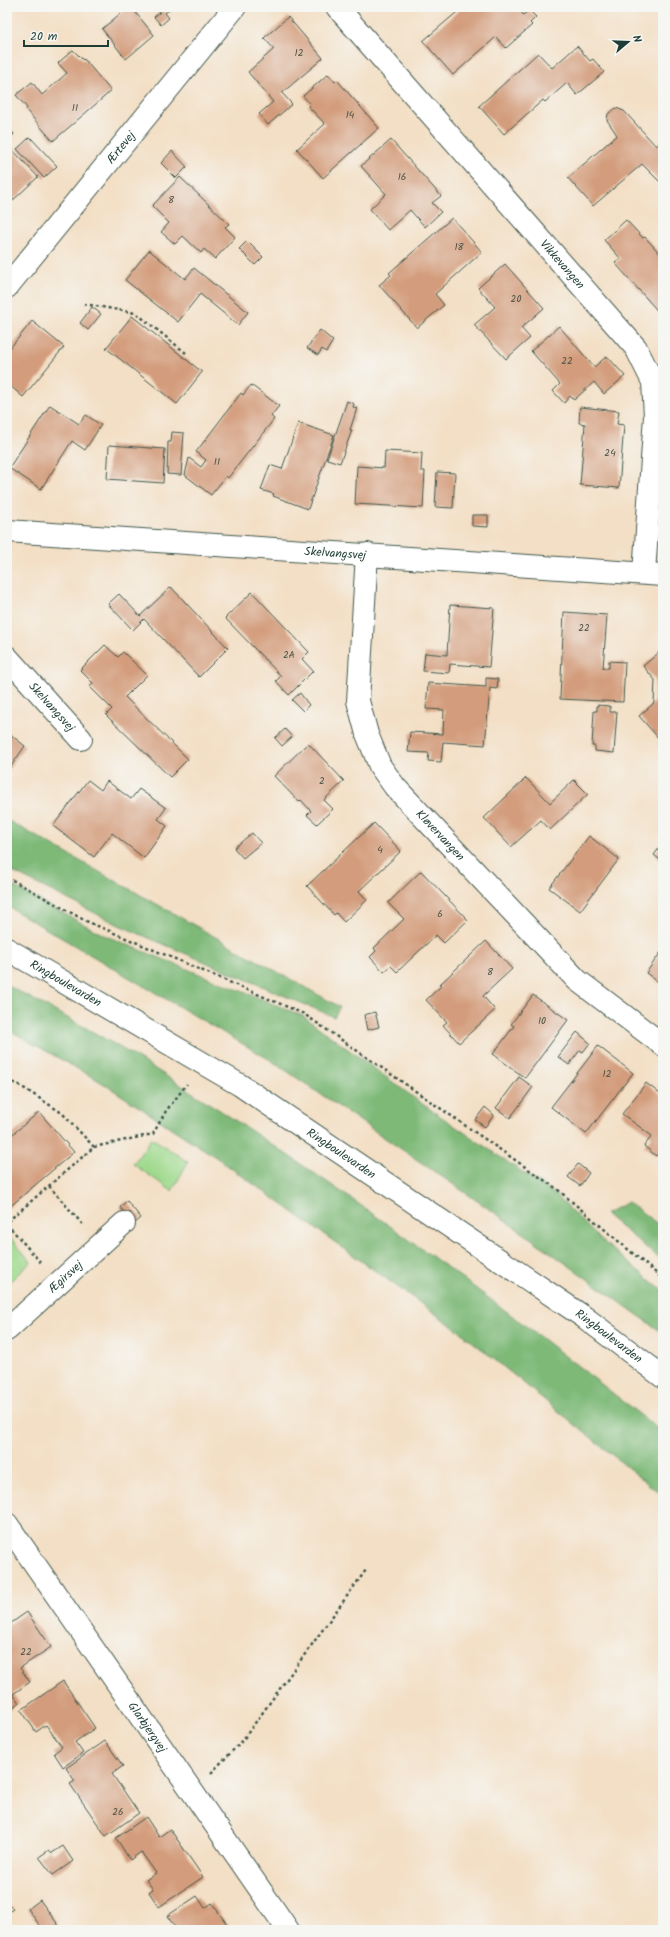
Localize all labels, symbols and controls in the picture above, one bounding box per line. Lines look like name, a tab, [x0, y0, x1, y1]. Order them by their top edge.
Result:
scale bar	[24, 22, 108, 48]
north arrow	[608, 22, 648, 62]
text: 20 m	[30, 27, 58, 46]
text: N	[627, 33, 646, 45]
house number: 12	[295, 45, 304, 61]
house number: 11	[72, 100, 78, 116]
house number: 14	[346, 107, 355, 123]
street label: Ærtevej	[102, 126, 141, 168]
house number: 16	[398, 169, 406, 185]
house number: 8	[168, 192, 175, 208]
street label: Vikkevangen	[535, 235, 589, 294]
house number: 18	[454, 239, 465, 255]
house number: 20	[511, 291, 521, 307]
house number: 22	[561, 353, 573, 369]
house number: 24	[604, 445, 616, 461]
house number: 11	[214, 454, 220, 470]
street label: Skelvangsvej	[304, 542, 368, 565]
house number: 22	[578, 620, 590, 636]
house number: 2A	[283, 647, 295, 663]
street label: Skelvangsvej	[24, 678, 80, 737]
house number: 2	[319, 773, 325, 789]
street label: Kløvervangen	[411, 805, 469, 866]
house number: 4	[377, 842, 383, 858]
house number: 6	[437, 906, 443, 922]
street label: Ringboulevarden	[26, 955, 105, 1012]
house number: 8	[487, 964, 494, 980]
house number: 10	[538, 1013, 546, 1029]
house number: 12	[603, 1066, 612, 1082]
street label: Ringboulevarden	[302, 1123, 380, 1184]
street label: Ægirsvej	[44, 1256, 88, 1298]
street label: Ringboulevarden	[571, 1305, 646, 1368]
house number: 22	[20, 1644, 32, 1660]
street label: Glarbjergvej	[123, 1698, 172, 1757]
house number: 26	[112, 1804, 124, 1820]

